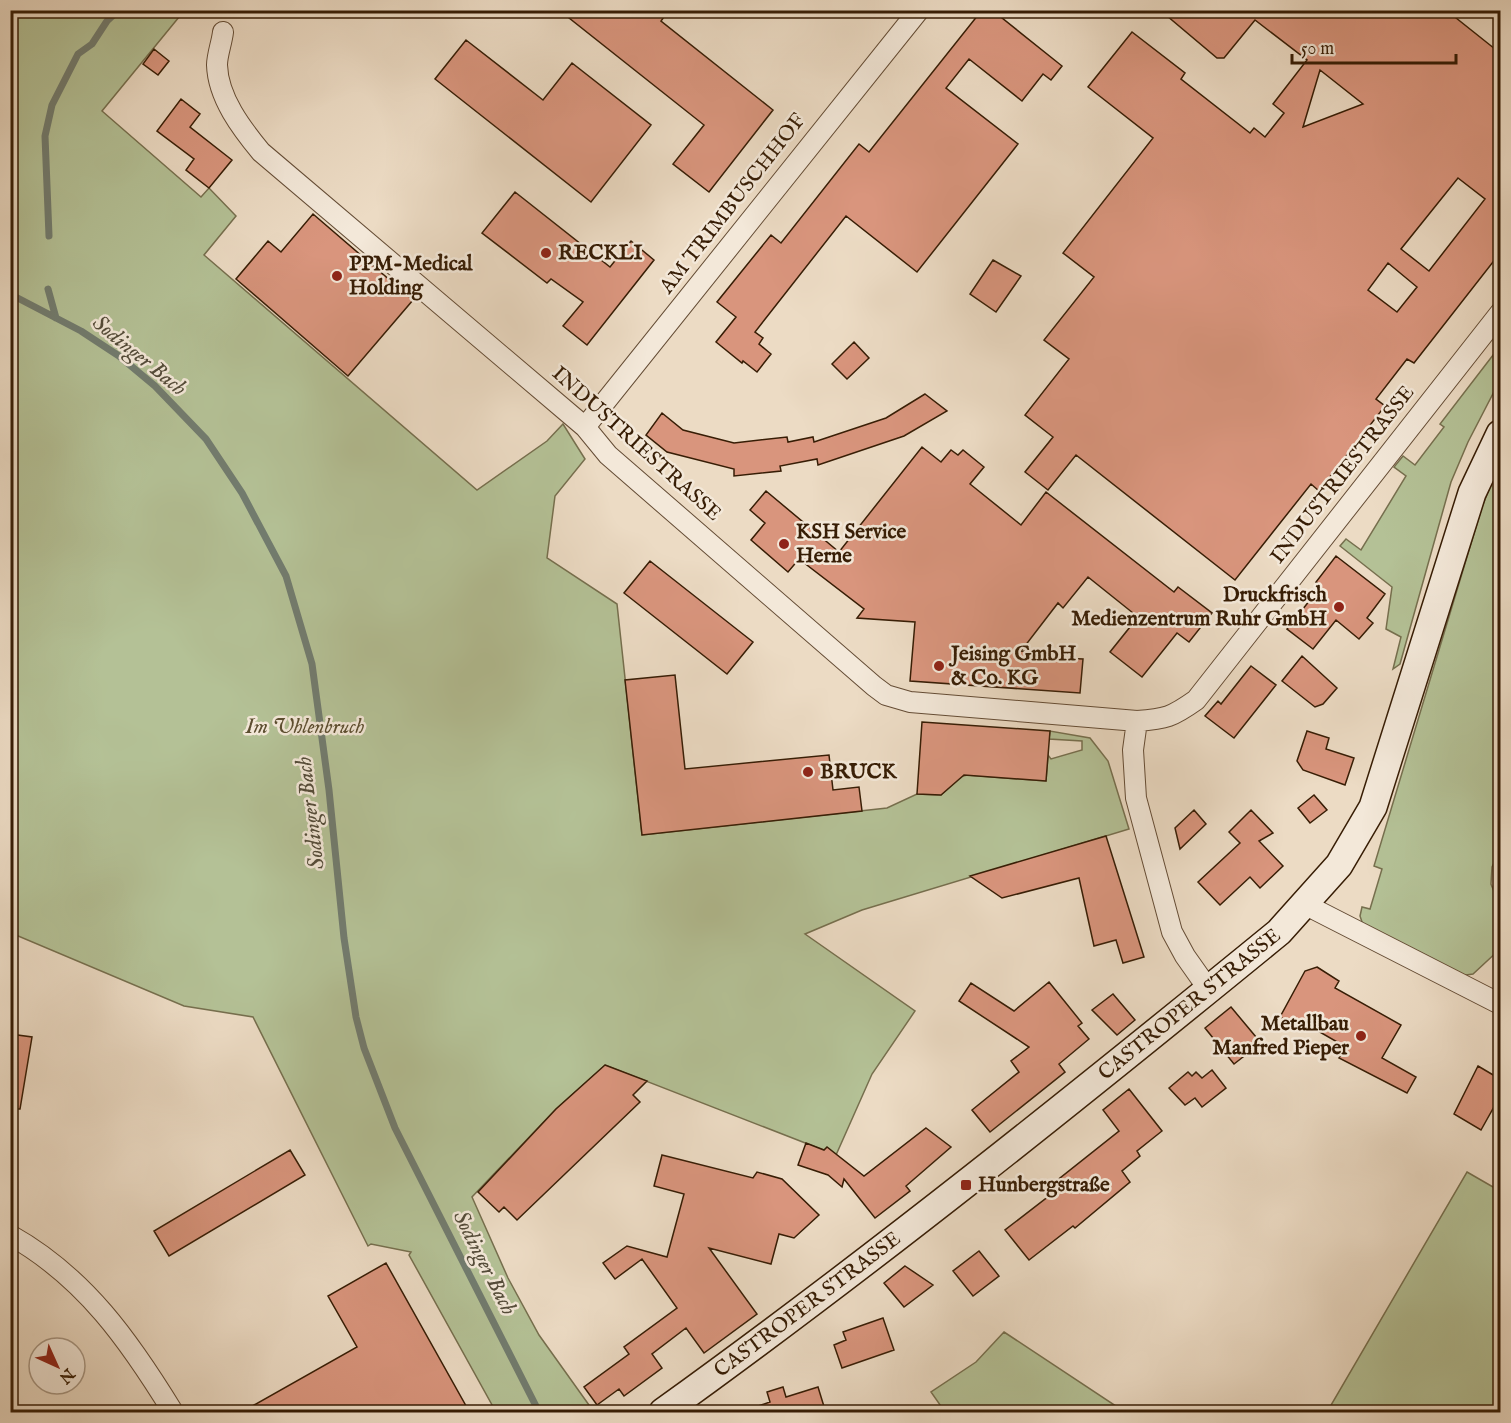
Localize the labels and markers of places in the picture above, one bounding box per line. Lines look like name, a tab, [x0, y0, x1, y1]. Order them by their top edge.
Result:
place label: RECKLI	[558, 240, 643, 267]
marker: RECKLI	[539, 246, 553, 260]
place label: PPM-Medical Holding	[349, 251, 474, 302]
marker: PPM-Medical Holding	[330, 269, 344, 283]
place label: KSH Service Herne	[796, 519, 907, 570]
marker: KSH Service Herne	[777, 537, 791, 551]
place label: Druckfrisch Medienzentrum Ruhr GmbH	[1071, 582, 1328, 633]
marker: Druckfrisch Medienzentrum Ruhr GmbH	[1332, 600, 1346, 614]
place label: Jeising GmbH & Co. KG	[948, 641, 1076, 692]
marker: Jeising GmbH & Co. KG	[932, 659, 946, 673]
place label: BRUCK	[820, 759, 898, 786]
marker: BRUCK	[801, 765, 815, 779]
place label: Metallbau Manfred Pieper	[1212, 1011, 1349, 1062]
marker: Metallbau Manfred Pieper	[1354, 1029, 1368, 1043]
place label: Hunbergstraße	[978, 1172, 1110, 1199]
marker: Hunbergstraße	[959, 1178, 973, 1192]

